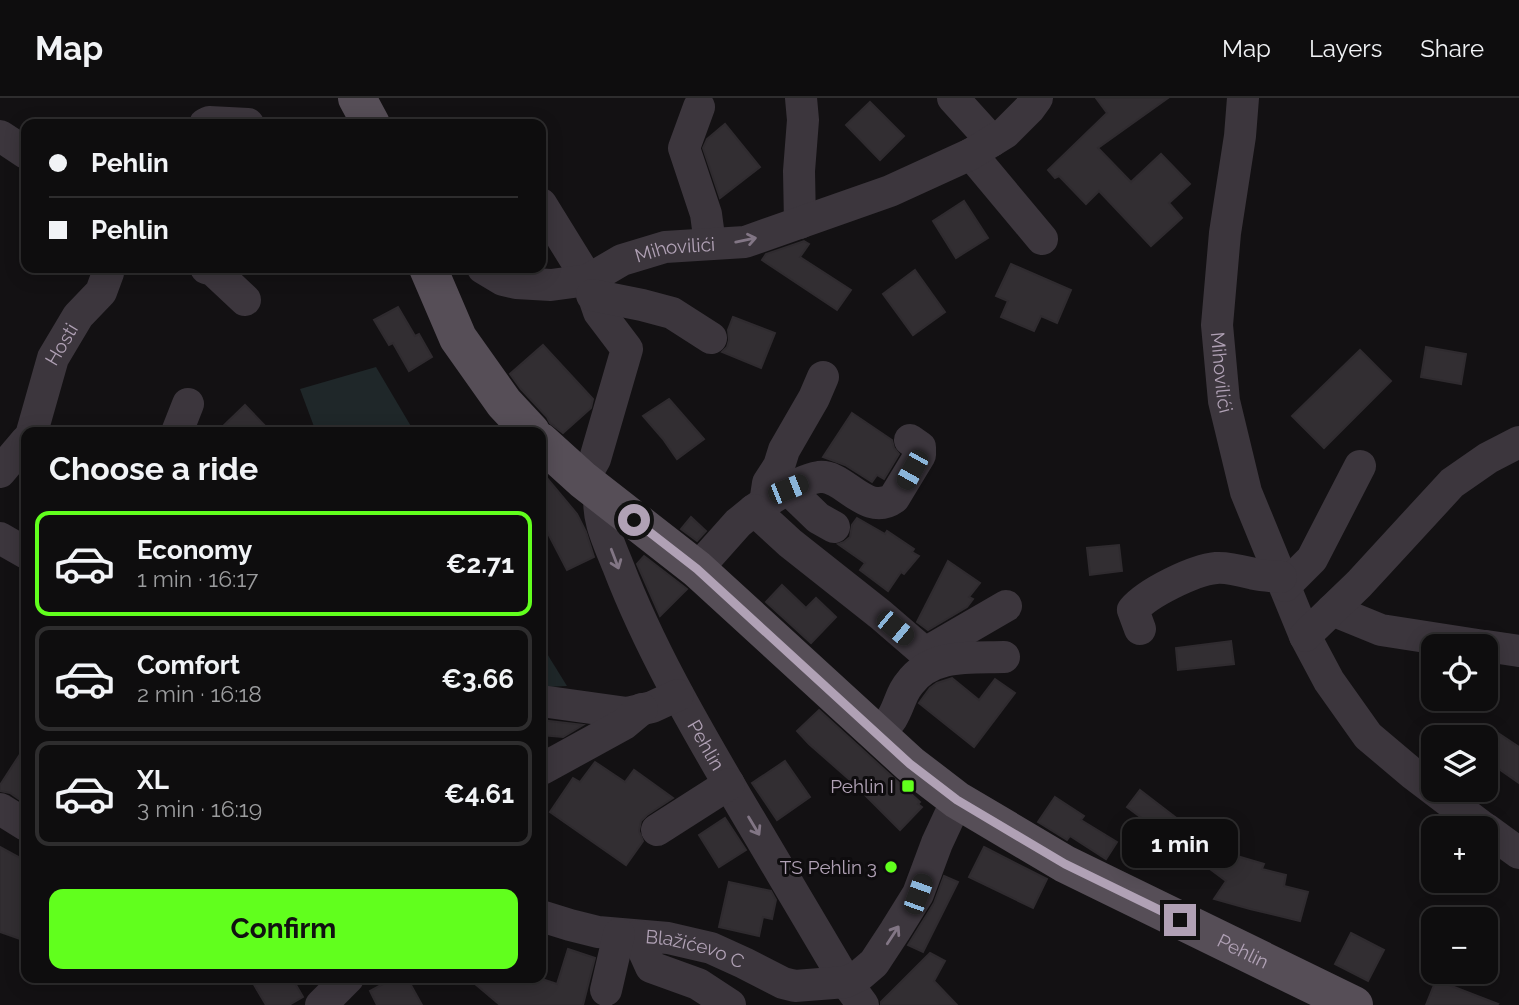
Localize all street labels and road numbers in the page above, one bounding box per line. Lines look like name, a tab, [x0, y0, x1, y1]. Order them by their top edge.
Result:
street label: Mihovilići	[632, 233, 716, 266]
street label: Hosti	[40, 319, 82, 369]
street label: Mihovilići	[1207, 331, 1237, 415]
street label: Pehlin	[683, 716, 729, 774]
street label: Blažićevo C	[645, 925, 748, 973]
street label: Pehlin	[1214, 929, 1272, 973]

